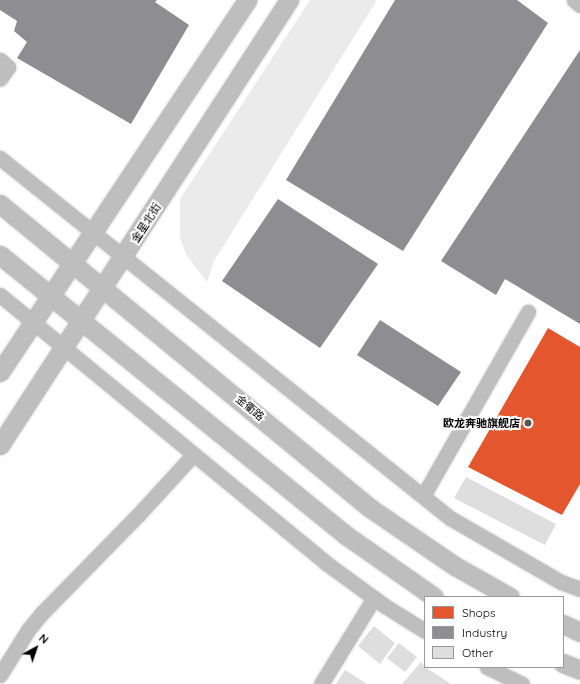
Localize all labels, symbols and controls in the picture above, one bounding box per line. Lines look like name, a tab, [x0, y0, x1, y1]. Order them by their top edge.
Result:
street label: 金星北街	[128, 201, 164, 245]
street label: 金衢路	[233, 392, 267, 424]
place label: 欧龙奔驰旗舰店	[443, 416, 520, 430]
marker: 欧龙奔驰旗舰店	[523, 418, 533, 428]
legend	[424, 596, 564, 668]
text: Shops	[462, 605, 496, 620]
text: Industry	[462, 625, 507, 640]
north arrow	[16, 628, 56, 668]
text: N	[36, 631, 51, 647]
text: Other	[462, 645, 493, 660]

